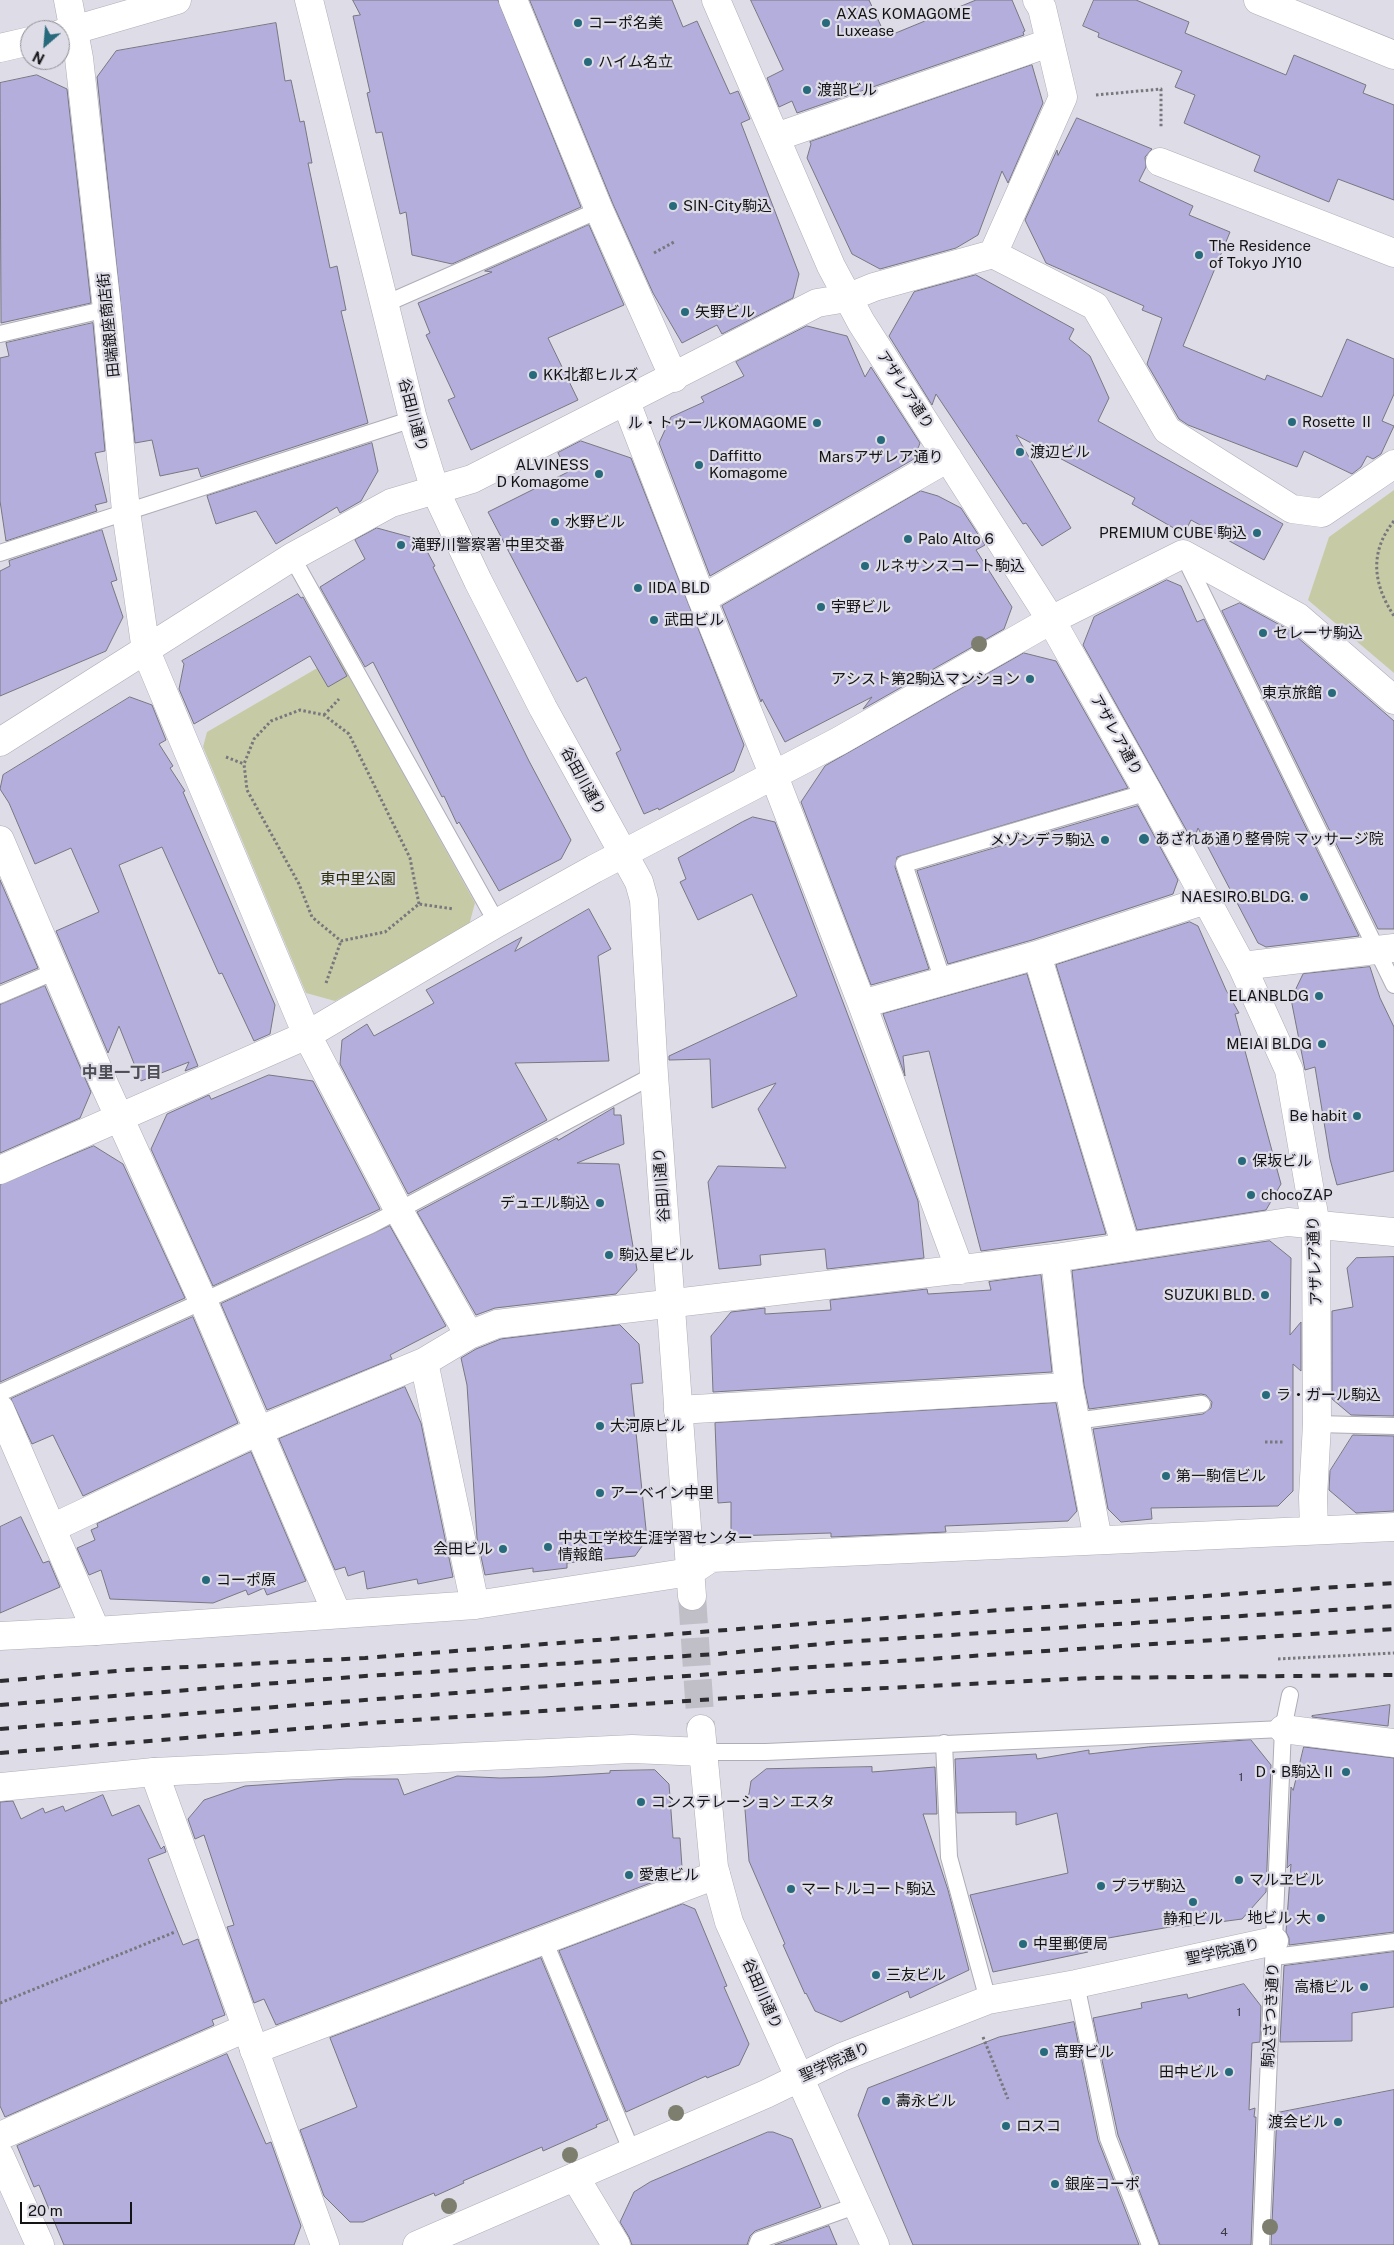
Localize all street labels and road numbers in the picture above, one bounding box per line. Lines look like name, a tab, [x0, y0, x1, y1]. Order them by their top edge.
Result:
street label: 田端銀座商店街	[95, 272, 123, 378]
street label: アザレア通り	[873, 347, 937, 433]
street label: 谷田川通り	[395, 376, 431, 454]
street label: アザレア通り	[1086, 691, 1146, 779]
street label: 谷田川通り	[557, 744, 609, 818]
street label: 谷田川通り	[650, 1147, 674, 1223]
street label: アザレア通り	[1304, 1216, 1326, 1306]
street label: 聖学院通り	[1184, 1935, 1262, 1969]
street label: 谷田川通り	[739, 1956, 785, 2032]
street label: 駒込さつき通り	[1259, 1962, 1283, 2068]
street label: 聖学院通り	[797, 2039, 873, 2085]

